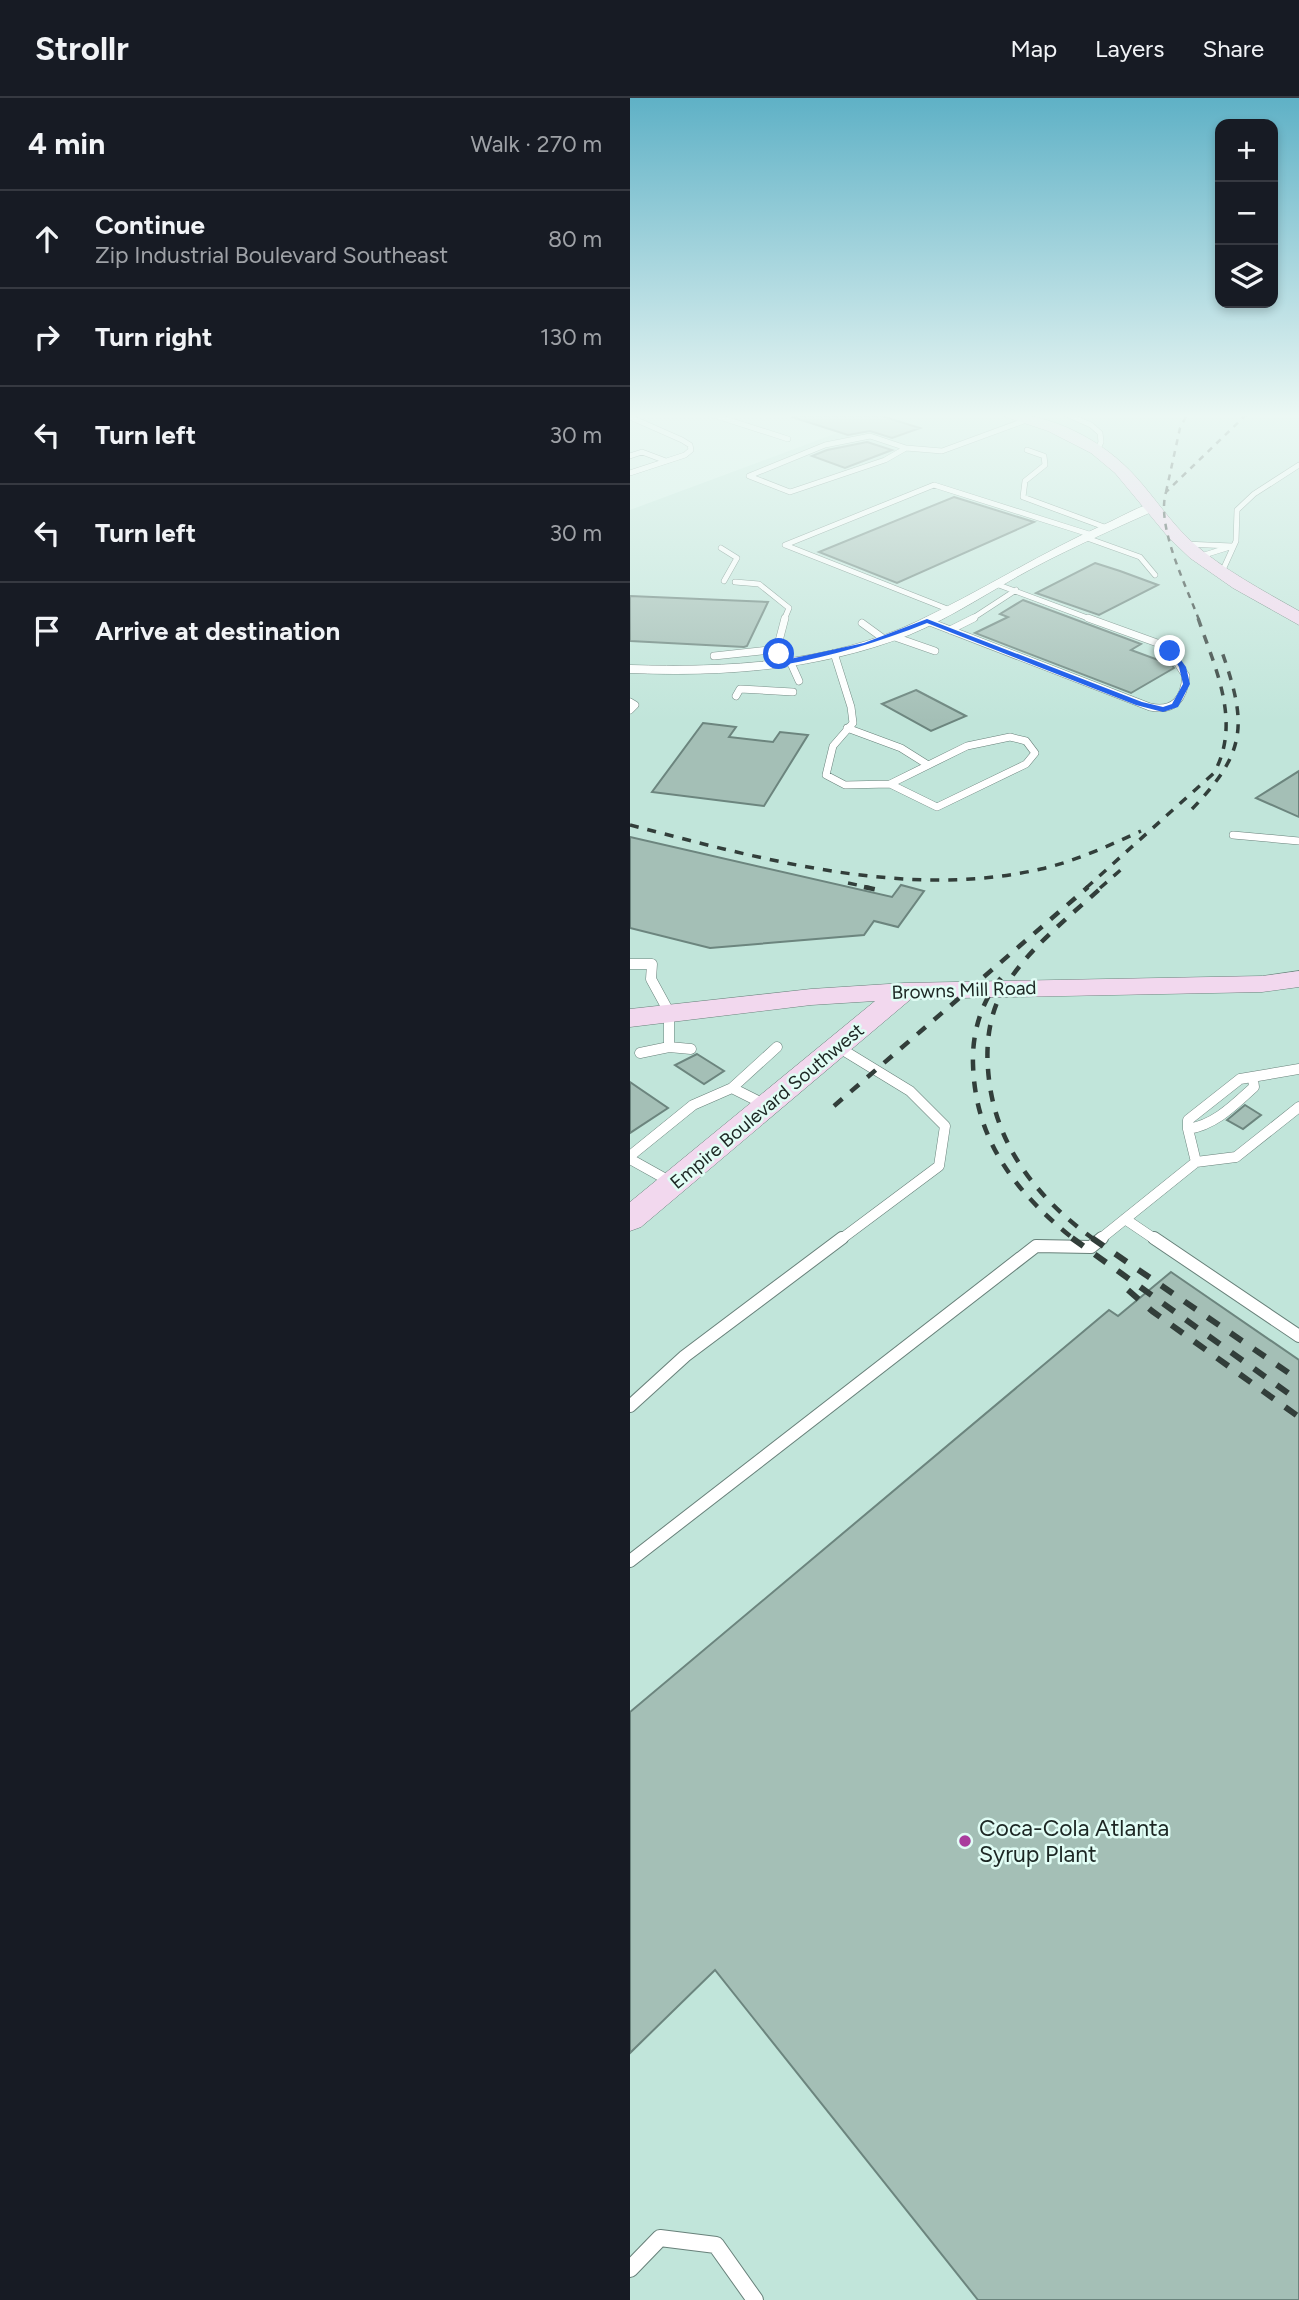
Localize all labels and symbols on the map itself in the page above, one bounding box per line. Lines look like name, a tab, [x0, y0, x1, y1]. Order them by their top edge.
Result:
route end	[1154, 635, 1185, 666]
route start	[763, 638, 794, 669]
street label: Browns Mill Road	[891, 976, 1037, 1004]
street label: Empire Boulevard Southwest	[666, 1018, 868, 1194]
place label: Coca-Cola Atlanta Syrup Plant	[979, 1814, 1169, 1868]
marker: Coca-Cola Atlanta Syrup Plant	[957, 1833, 973, 1849]

